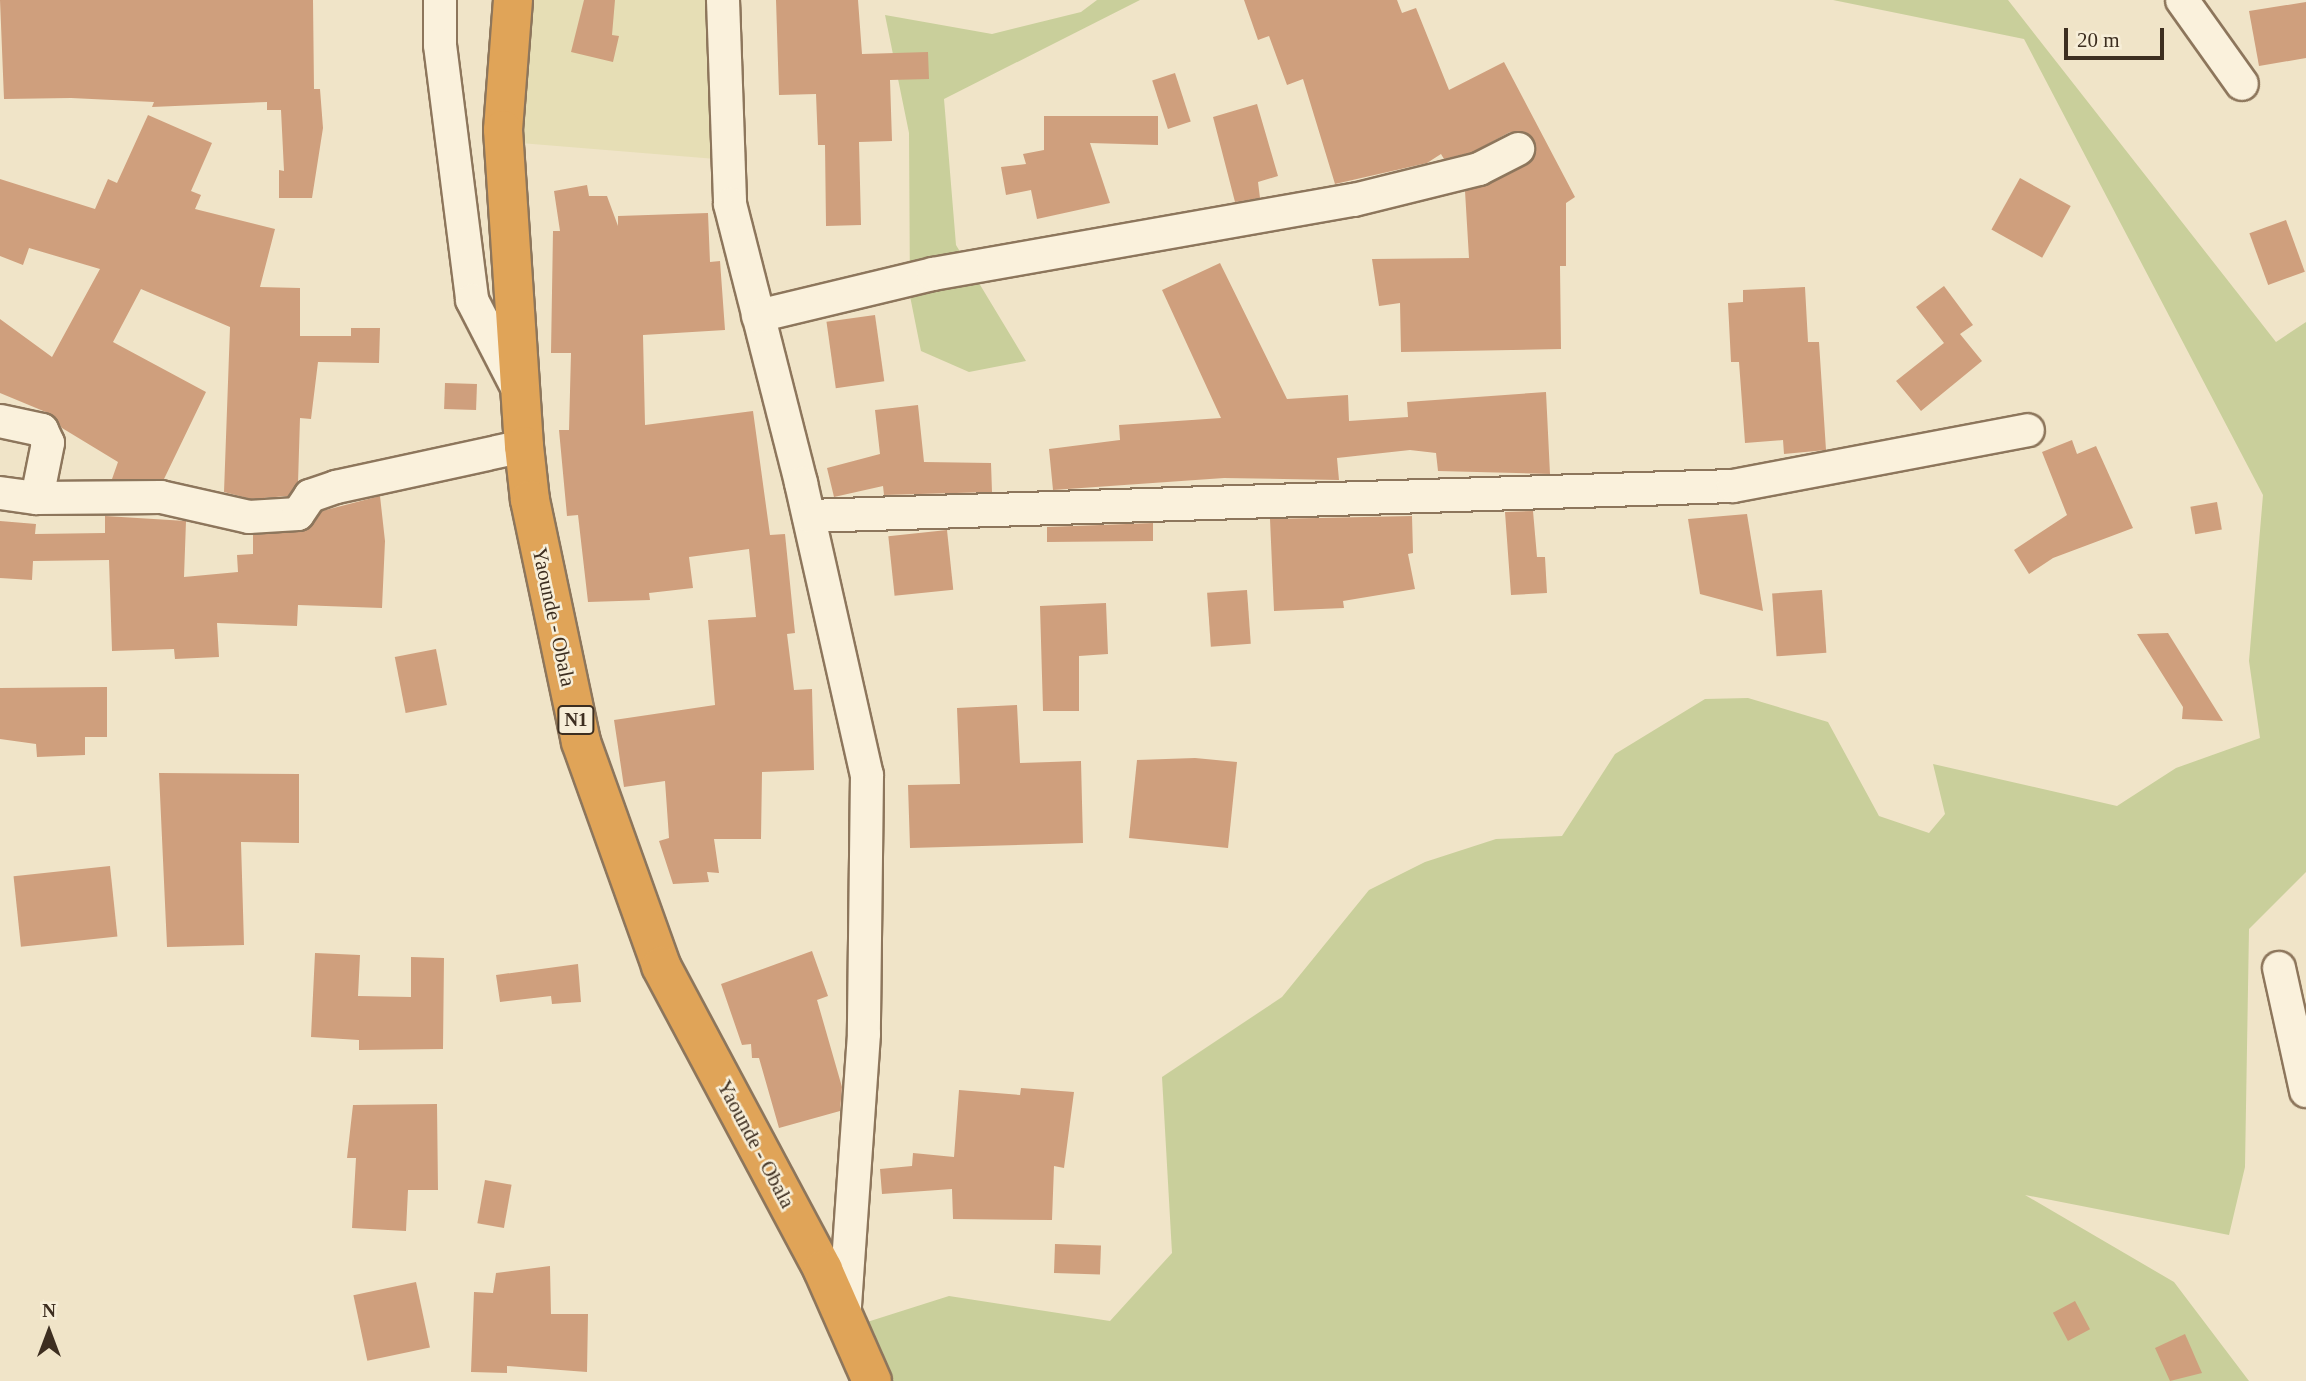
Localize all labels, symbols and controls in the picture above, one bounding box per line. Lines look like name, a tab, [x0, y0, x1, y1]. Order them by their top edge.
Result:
scale bar	[2068, 14, 2168, 58]
text: 20 m	[2077, 28, 2120, 52]
street label: Yaounde - Obala	[527, 545, 581, 689]
road number: N1	[557, 705, 595, 736]
street label: Yaounde - Obala	[712, 1076, 800, 1212]
north arrow	[14, 1297, 84, 1367]
text: N	[42, 1300, 56, 1321]

